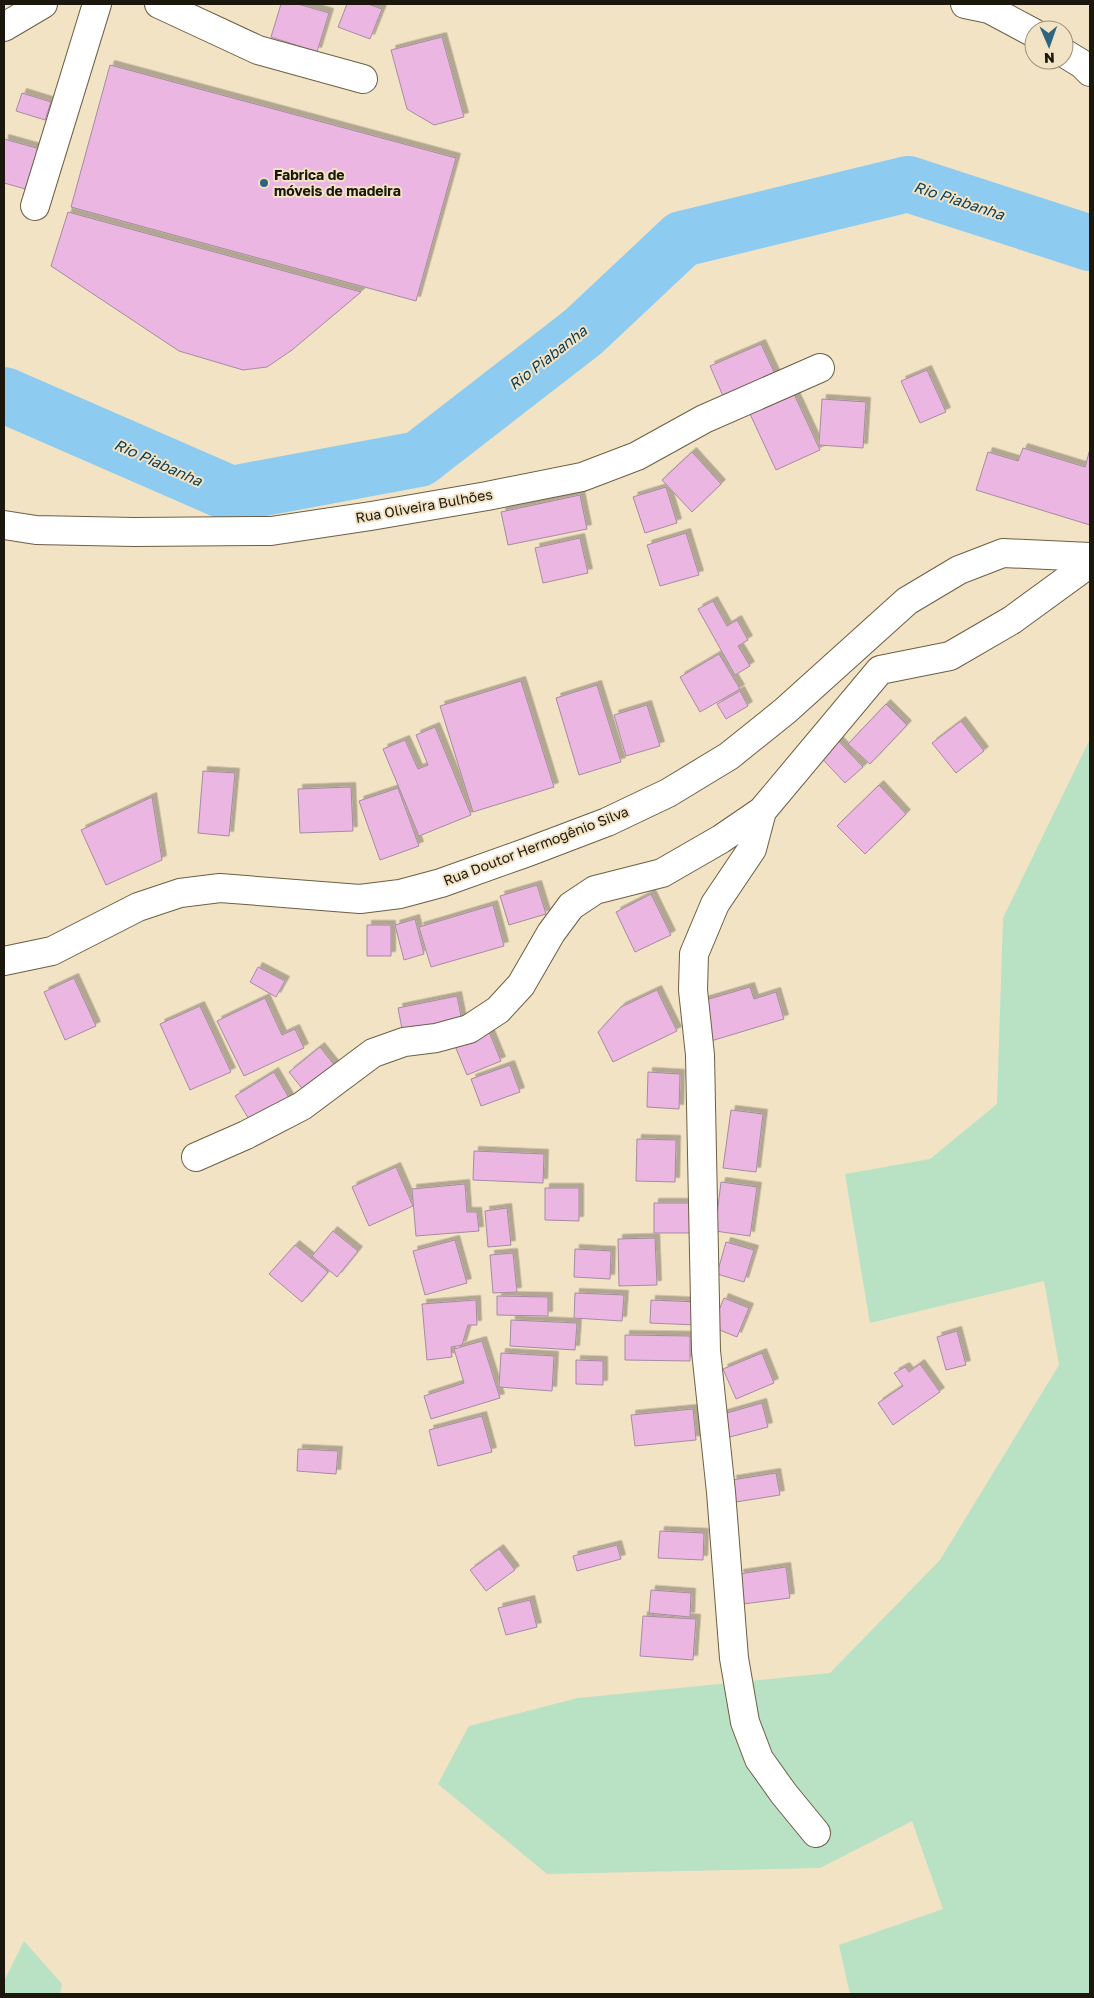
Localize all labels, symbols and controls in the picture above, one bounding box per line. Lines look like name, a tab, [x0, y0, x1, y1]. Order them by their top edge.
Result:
north arrow	[1024, 20, 1074, 70]
text: N	[1044, 50, 1055, 67]
place label: Fabrica de móveis de madeira	[274, 166, 401, 199]
marker: Fabrica de móveis de madeira	[258, 177, 270, 189]
water label: Rio Piabanha	[912, 177, 1007, 223]
water label: Rio Piabanha	[505, 321, 590, 393]
water label: Rio Piabanha	[112, 435, 205, 490]
street label: Rua Oliveira Bulhões	[354, 485, 494, 526]
street label: Rua Doutor Hermogênio Silva	[441, 802, 631, 889]

